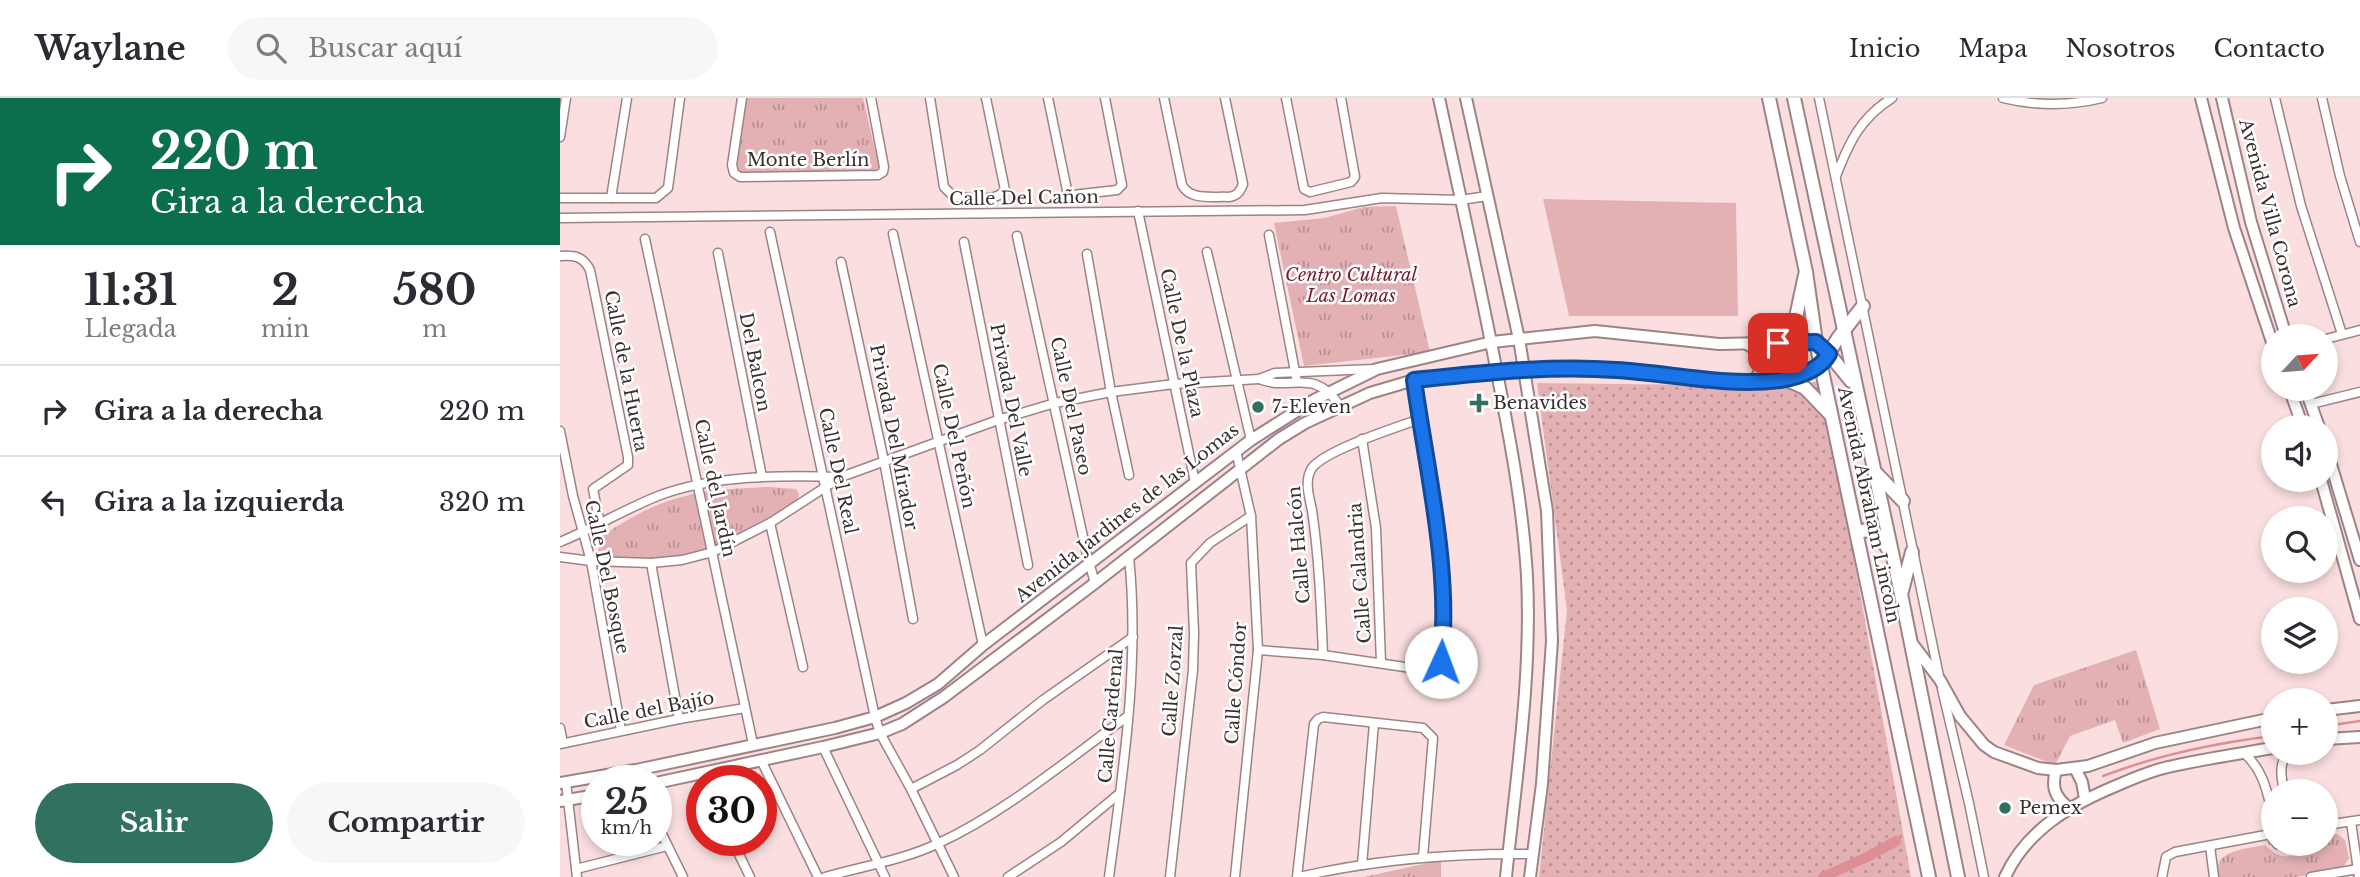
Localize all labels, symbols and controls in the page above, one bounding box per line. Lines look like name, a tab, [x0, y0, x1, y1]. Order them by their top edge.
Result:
search box	[228, 17, 718, 80]
text: Waylane	[35, 28, 186, 69]
icon: search	[252, 29, 290, 67]
text: Buscar aquí	[308, 32, 462, 64]
text: Inicio	[1849, 34, 1920, 63]
text: Mapa	[1958, 34, 2027, 63]
text: Nosotros	[2065, 34, 2176, 63]
text: Contacto	[2214, 34, 2325, 63]
street label: Avenida Villa Corona	[2234, 115, 2306, 310]
text: 220 m	[150, 121, 318, 182]
icon: right	[35, 126, 126, 217]
street label: Monte Berlín	[747, 149, 869, 171]
text: Gira a la derecha	[150, 182, 424, 222]
street label: Calle Del Cañon	[949, 186, 1099, 210]
text: 11:31	[84, 264, 177, 316]
text: 2	[271, 264, 299, 316]
text: 580	[393, 264, 476, 316]
park label: Centro Cultural Las Lomas	[1285, 264, 1417, 307]
street label: Calle De la Plaza	[1155, 266, 1209, 420]
street label: Calle de la Huerta	[600, 288, 652, 454]
street label: Del Balcon	[735, 310, 775, 414]
pin	[1748, 313, 1808, 373]
text: Llegada	[84, 315, 177, 343]
text: min	[261, 315, 309, 343]
text: m	[422, 315, 447, 343]
street label: Privada Del Valle	[985, 321, 1037, 479]
icon: arrive	[1759, 324, 1797, 362]
north arrow	[2261, 324, 2338, 401]
map controls	[2261, 324, 2338, 856]
street label: Calle Del Paseo	[1046, 335, 1096, 477]
street label: Privada Del Mirador	[865, 342, 923, 532]
street label: Calle Del Peñón	[928, 362, 980, 510]
street label: Avenida Abraham Lincoln	[1833, 384, 1905, 625]
icon: right	[35, 392, 73, 430]
place label: Benavides	[1493, 392, 1587, 414]
text: Gira a la derecha	[94, 395, 323, 427]
text: 220 m	[439, 395, 525, 427]
marker: Benavides	[1471, 395, 1487, 411]
place label: 7-Eleven	[1272, 396, 1351, 418]
marker: 7-Eleven	[1250, 399, 1266, 415]
street label: Calle Del Real	[814, 406, 862, 537]
button: sound	[2261, 415, 2338, 492]
street label: Calle del Jardín	[690, 417, 740, 559]
street label: Avenida Jardines de las Lomas	[1010, 419, 1243, 608]
icon: left	[35, 483, 73, 521]
street label: Calle Halcón	[1283, 485, 1315, 605]
text: Gira a la izquierda	[94, 486, 344, 518]
text: 320 m	[439, 486, 525, 518]
street label: Calle Del Bosque	[580, 498, 634, 656]
street label: Calle Calandria	[1344, 502, 1376, 644]
button: search	[2261, 506, 2338, 583]
button: layers	[2261, 597, 2338, 674]
street label: Calle Cóndor	[1221, 621, 1251, 745]
street label: Calle Zorzal	[1158, 624, 1188, 737]
position arrow	[1404, 625, 1478, 699]
street label: Calle Cardenal	[1094, 648, 1128, 784]
street label: Calle del Bajío	[582, 687, 716, 733]
button: +	[2261, 688, 2338, 765]
speed limit sign: 30	[686, 765, 777, 856]
button: −	[2261, 779, 2338, 856]
text: 25	[605, 780, 648, 823]
button: Salir	[35, 783, 273, 863]
button: Compartir	[287, 783, 525, 863]
place label: Pemex	[2019, 797, 2082, 819]
marker: Pemex	[1997, 800, 2013, 816]
text: km/h	[601, 817, 652, 839]

